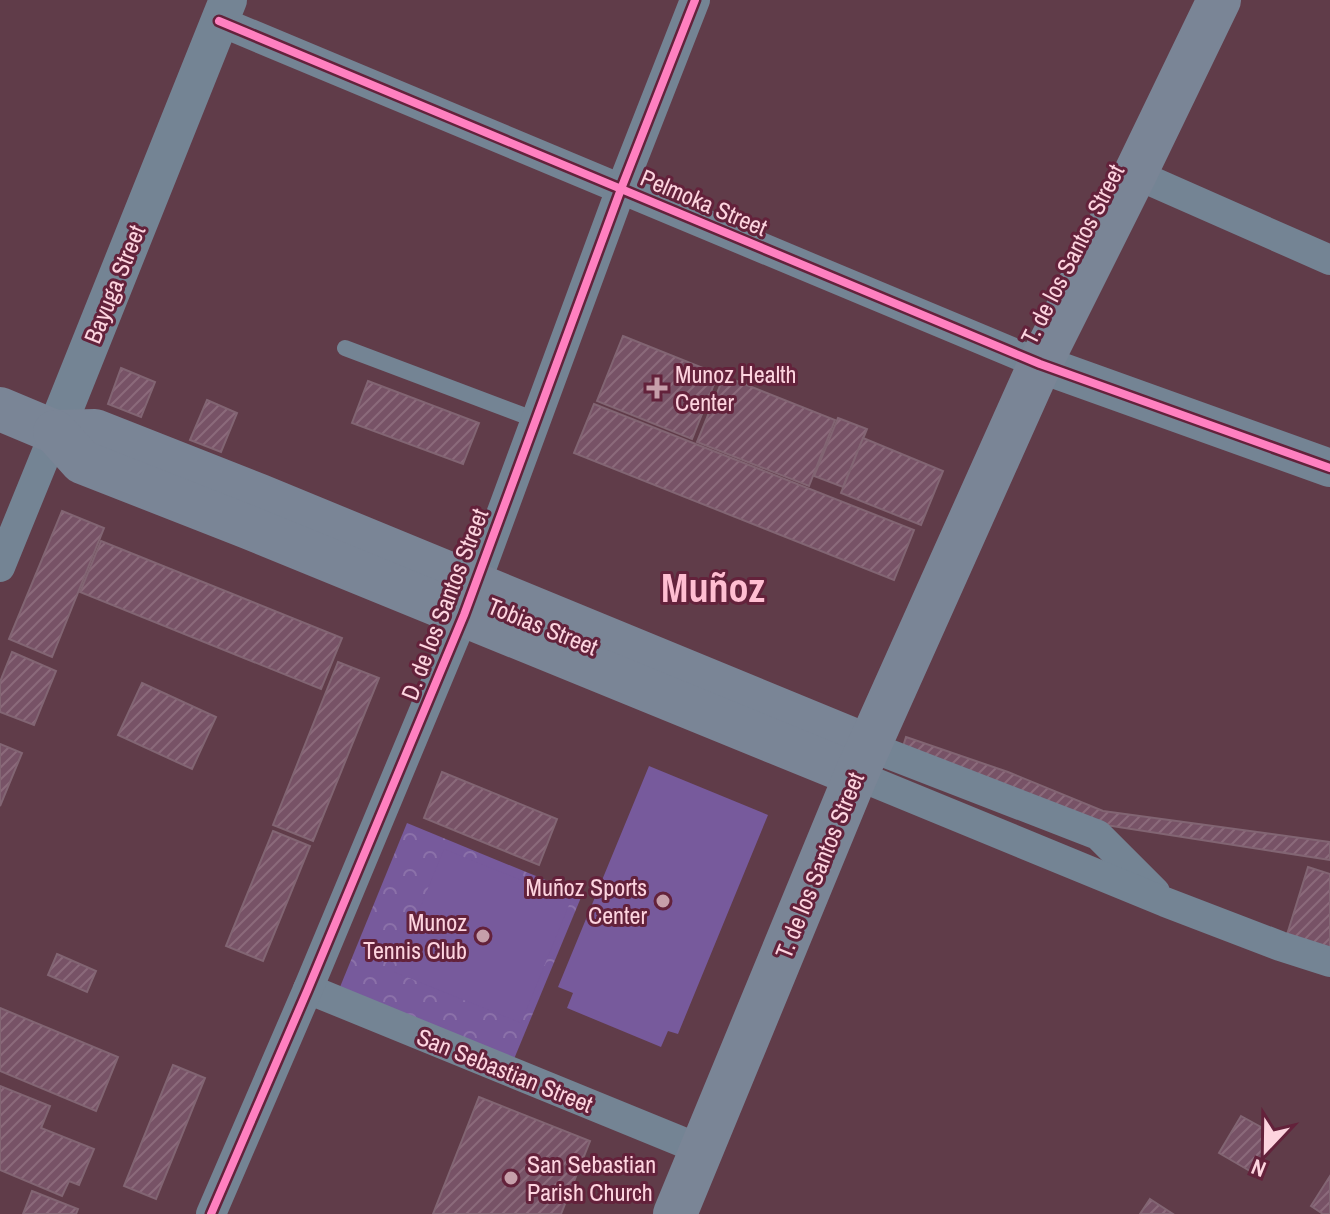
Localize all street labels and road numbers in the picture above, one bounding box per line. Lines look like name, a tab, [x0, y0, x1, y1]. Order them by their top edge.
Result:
street label: T. de los Santos Street	[1013, 158, 1131, 349]
street label: Pelmoka Street	[636, 161, 773, 243]
street label: Bayuga Street	[76, 220, 152, 348]
street label: D. de los Santos Street	[393, 503, 495, 704]
street label: Tobias Street	[483, 589, 603, 663]
street label: T. de los Santos Street	[767, 767, 871, 963]
street label: San Sebastian Street	[412, 1020, 598, 1120]

